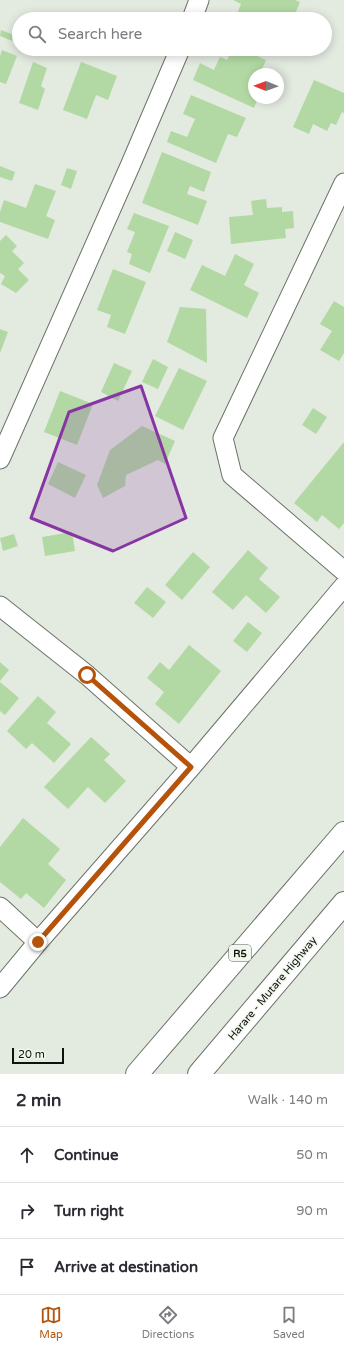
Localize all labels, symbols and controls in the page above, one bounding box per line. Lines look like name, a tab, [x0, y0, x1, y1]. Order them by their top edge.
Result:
search box	[12, 12, 332, 56]
icon: search	[26, 23, 48, 45]
text: Search here	[58, 25, 142, 43]
north arrow	[248, 68, 284, 104]
route start	[78, 666, 96, 684]
route end	[29, 933, 47, 951]
street label: Harare - Mutare Highway	[225, 934, 320, 1043]
road number: R5	[229, 945, 251, 961]
scale bar	[12, 1046, 64, 1065]
text: 20 m	[18, 1048, 45, 1061]
text: 2 min	[16, 1090, 61, 1111]
text: Walk · 140 m	[248, 1092, 328, 1108]
icon: ahead	[16, 1144, 38, 1166]
text: Continue	[54, 1146, 118, 1164]
text: 50 m	[296, 1147, 328, 1163]
icon: right	[16, 1200, 38, 1222]
text: Turn right	[54, 1202, 124, 1220]
text: 90 m	[296, 1203, 328, 1219]
icon: arrive	[16, 1256, 38, 1278]
text: Arrive at destination	[54, 1258, 198, 1276]
tab: Map	[39, 1304, 63, 1341]
tab: Directions	[142, 1304, 194, 1341]
tab: Saved	[273, 1304, 305, 1341]

